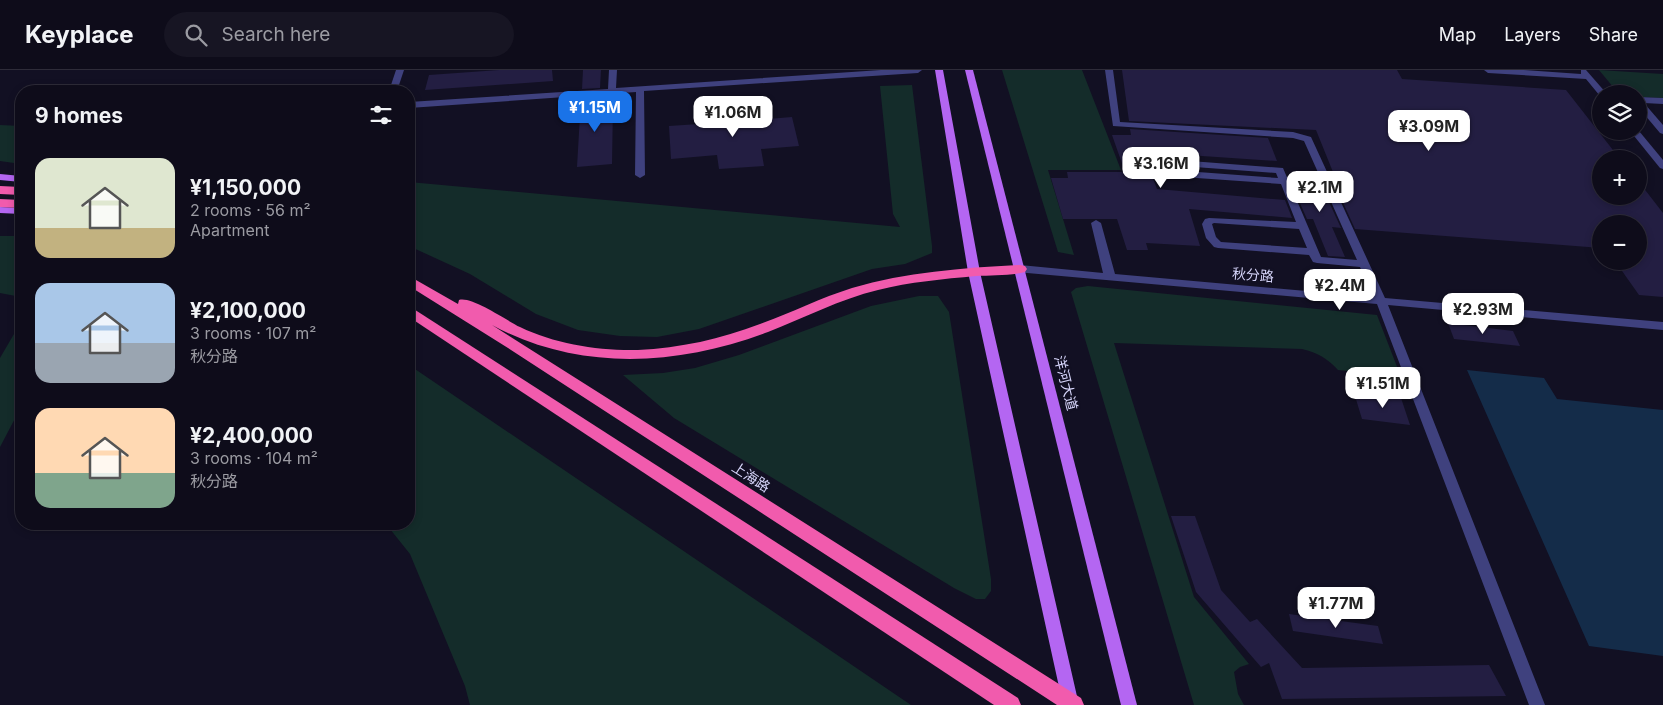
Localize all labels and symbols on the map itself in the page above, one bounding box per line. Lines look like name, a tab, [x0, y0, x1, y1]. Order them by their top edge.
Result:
pin: ¥1.15M	[554, 90, 636, 133]
pin: ¥1.06M	[692, 96, 774, 138]
pin: ¥3.09M	[1388, 109, 1470, 152]
pin: ¥3.16M	[1120, 146, 1202, 189]
pin: ¥2.1M	[1285, 170, 1355, 213]
street label: 秋分路	[1231, 264, 1275, 285]
pin: ¥2.4M	[1305, 268, 1375, 311]
pin: ¥2.93M	[1442, 292, 1524, 335]
street label: 洋河大道	[1051, 354, 1082, 412]
pin: ¥1.51M	[1342, 366, 1424, 409]
street label: 上海路	[729, 458, 774, 495]
pin: ¥1.77M	[1295, 586, 1377, 629]

